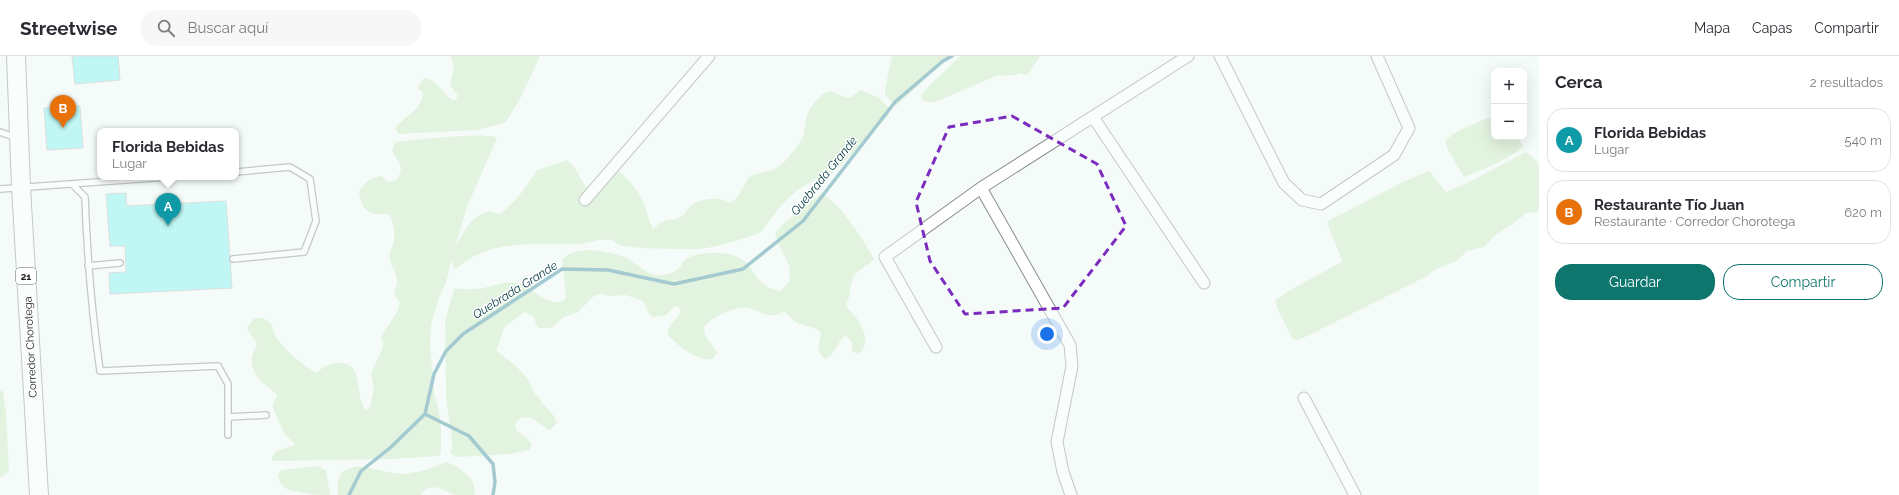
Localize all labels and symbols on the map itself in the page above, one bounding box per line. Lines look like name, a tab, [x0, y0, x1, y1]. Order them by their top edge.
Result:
pin: B	[50, 95, 76, 128]
water label: Quebrada Grande	[788, 133, 860, 218]
pin: A	[155, 193, 181, 226]
water label: Quebrada Grande	[470, 258, 560, 322]
road number: 21	[16, 268, 36, 284]
street label: Corredor Chorotega	[21, 296, 40, 398]
your location	[1037, 324, 1057, 344]

